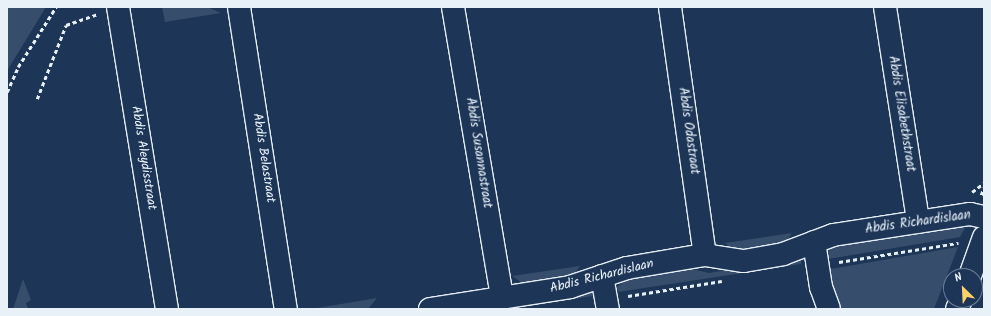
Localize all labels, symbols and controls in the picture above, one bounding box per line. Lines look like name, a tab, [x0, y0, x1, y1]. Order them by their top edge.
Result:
street label: Abdis Elisabethstraat	[884, 55, 918, 173]
street label: Abdis Odastraat	[674, 86, 702, 176]
street label: Abdis Susannastraat	[462, 97, 494, 209]
street label: Abdis Aleydisstraat	[127, 105, 159, 211]
street label: Abdis Belastraat	[248, 112, 278, 204]
street label: Abdis Richardislaan	[864, 208, 972, 238]
street label: Abdis Richardislaan	[549, 257, 655, 297]
north arrow	[943, 268, 983, 308]
text: N	[952, 268, 965, 288]

